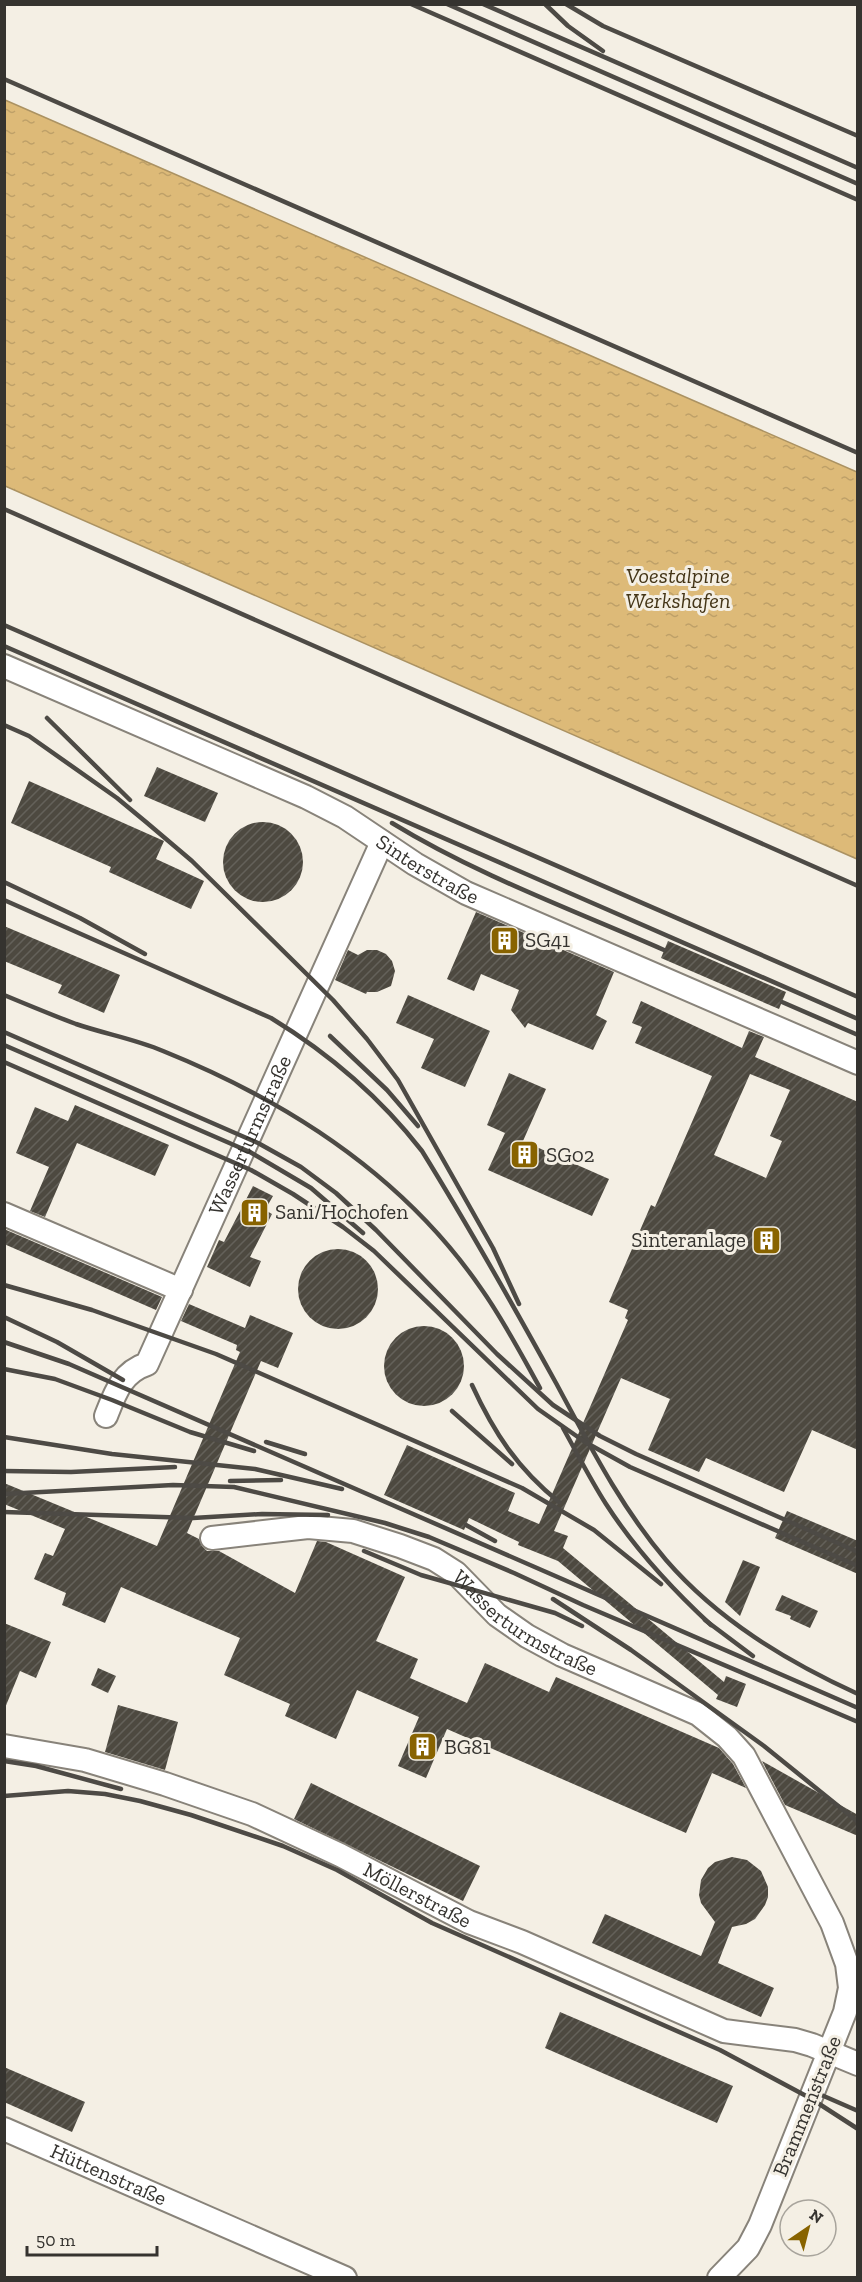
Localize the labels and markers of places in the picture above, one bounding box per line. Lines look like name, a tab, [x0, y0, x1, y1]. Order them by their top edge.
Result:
building icon: SG41	[488, 924, 520, 956]
place label: SG41	[525, 927, 570, 952]
building icon: SG02	[509, 1139, 541, 1171]
place label: SG02	[546, 1142, 595, 1167]
building icon: Sani/Hochofen	[238, 1196, 270, 1228]
place label: Sani/Hochofen	[275, 1199, 408, 1224]
building icon: Sinteranlage	[751, 1224, 783, 1256]
place label: Sinteranlage	[631, 1227, 746, 1252]
building icon: BG81	[407, 1731, 439, 1763]
place label: BG81	[444, 1734, 491, 1759]

